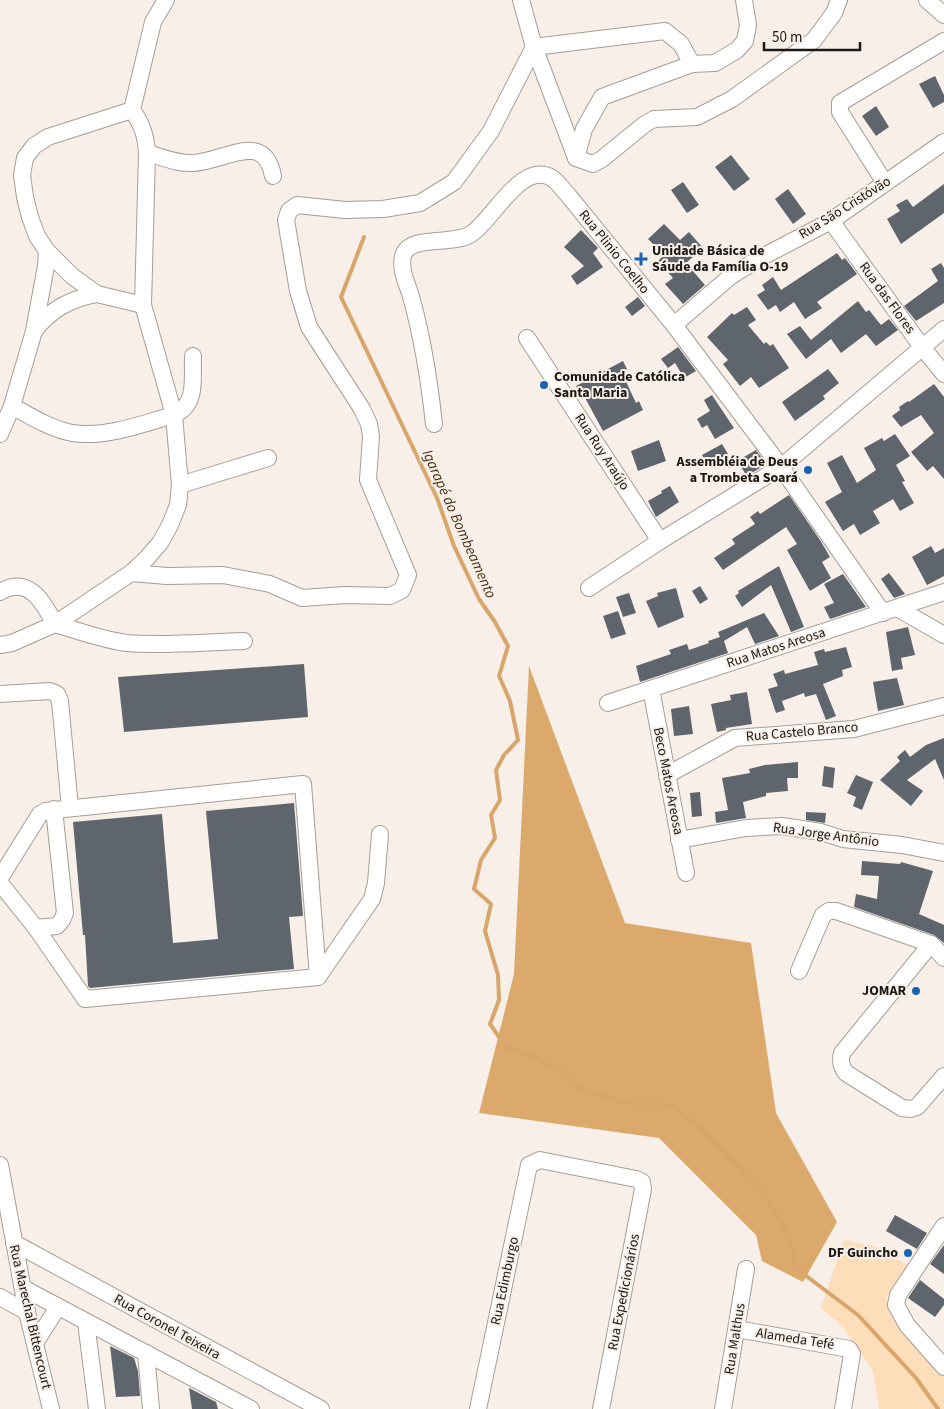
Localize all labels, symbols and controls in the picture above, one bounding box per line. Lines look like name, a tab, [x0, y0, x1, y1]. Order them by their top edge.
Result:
scale bar	[764, 20, 860, 52]
text: 50 m	[772, 27, 802, 48]
street label: Rua São Cristóvão	[795, 172, 895, 244]
street label: Rua Plinio Coelho	[574, 206, 654, 298]
place label: Unidade Básica de Sáude da Família O-19	[652, 241, 788, 277]
marker: Unidade Básica de Sáude da Família O-19	[634, 252, 648, 266]
street label: Rua das Flores	[854, 258, 920, 338]
place label: Comunidade Católica Santa Maria	[554, 367, 685, 403]
marker: Comunidade Católica Santa Maria	[538, 379, 550, 391]
street label: Rua Ruy Araújo	[570, 410, 634, 494]
water label: Igarapé do Bombeamento	[417, 446, 501, 602]
place label: Assembléia de Deus a Trombeta Soará	[675, 452, 798, 488]
marker: Assembléia de Deus a Trombeta Soará	[802, 464, 814, 476]
street label: Rua Matos Areosa	[724, 623, 828, 673]
street label: Rua Castelo Branco	[745, 717, 859, 747]
street label: Beco Matos Areosa	[648, 725, 688, 837]
street label: Rua Jorge Antônio	[772, 818, 880, 852]
place label: JOMAR	[862, 981, 906, 1001]
marker: JOMAR	[910, 985, 922, 997]
street label: Rua Expedicionários	[603, 1232, 645, 1352]
street label: Rua Edimburgo	[486, 1235, 524, 1327]
street label: Rua Marechal Bittencourt	[4, 1243, 56, 1392]
place label: DF Guincho	[828, 1243, 898, 1263]
marker: DF Guincho	[902, 1247, 914, 1259]
street label: Rua Coronel Teixeira	[110, 1289, 224, 1365]
street label: Rua Malthus	[719, 1302, 751, 1376]
street label: Alameda Tefé	[755, 1323, 836, 1355]

